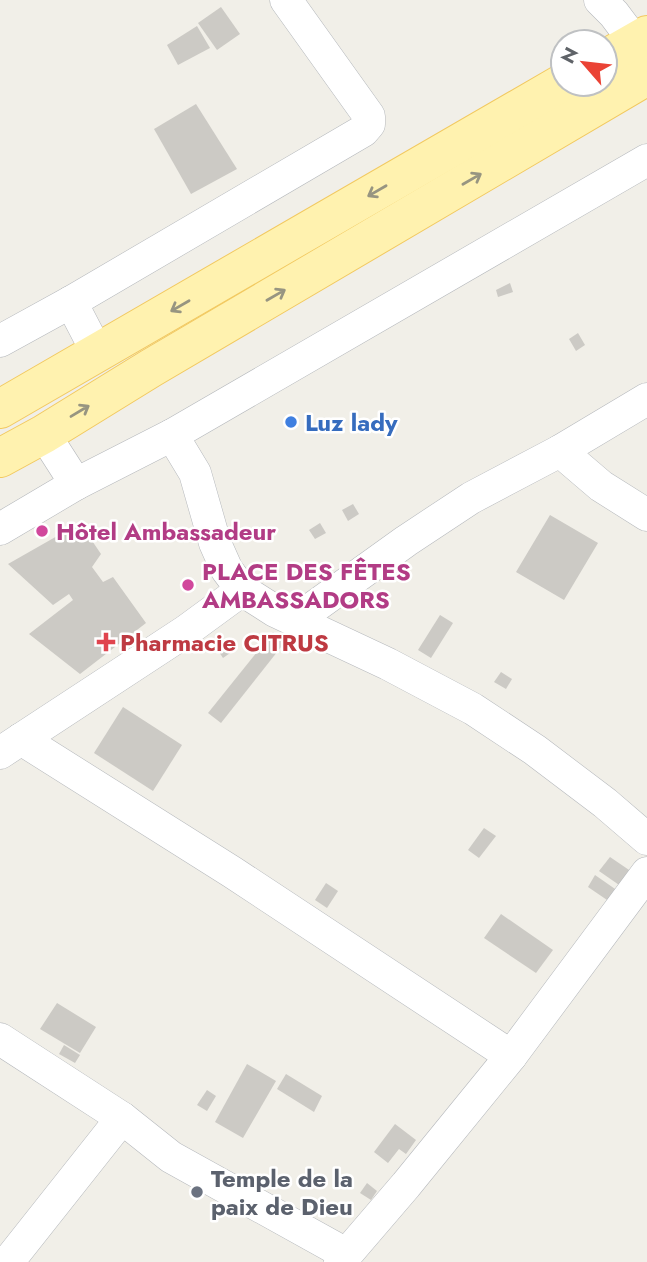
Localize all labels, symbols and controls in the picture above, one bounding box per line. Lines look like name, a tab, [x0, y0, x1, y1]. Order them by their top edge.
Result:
north arrow	[549, 28, 619, 98]
text: N	[554, 42, 585, 68]
one-way arrow	[461, 172, 481, 186]
one-way arrow	[367, 185, 387, 199]
one-way arrow	[265, 287, 285, 301]
one-way arrow	[171, 299, 191, 313]
one-way arrow	[70, 404, 90, 418]
place label: Luz lady	[305, 405, 398, 440]
marker: Luz lady	[283, 414, 299, 430]
place label: Hôtel Ambassadeur	[56, 514, 276, 549]
marker: Hôtel Ambassadeur	[34, 523, 50, 539]
place label: PLACE DES FÊTES AMBASSADORS	[201, 554, 411, 617]
marker: PLACE DES FÊTES AMBASSADORS	[180, 577, 196, 593]
place label: Pharmacie CITRUS	[120, 625, 329, 660]
marker: Pharmacie CITRUS	[98, 634, 114, 650]
place label: Temple de la paix de Dieu	[211, 1161, 353, 1224]
marker: Temple de la paix de Dieu	[189, 1184, 205, 1200]

